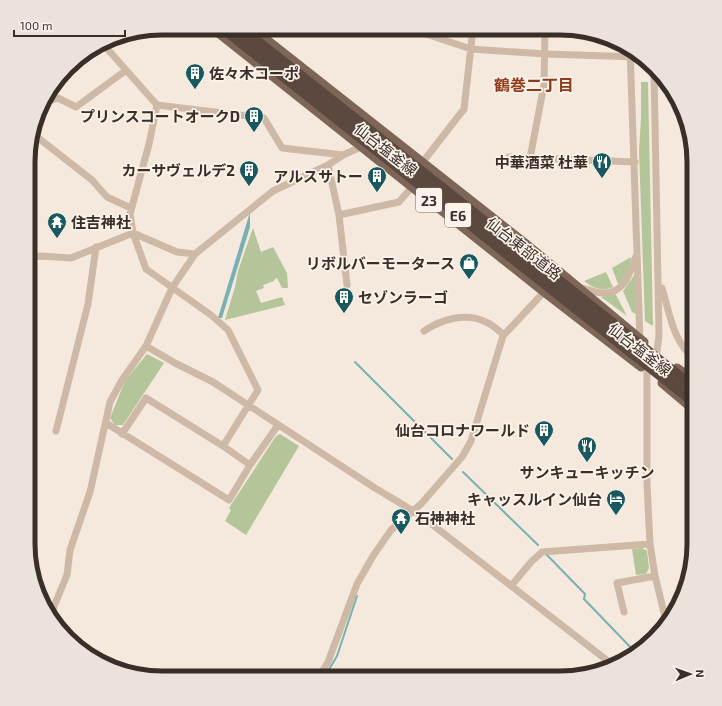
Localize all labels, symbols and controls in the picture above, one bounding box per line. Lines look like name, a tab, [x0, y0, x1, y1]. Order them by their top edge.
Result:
scale bar	[14, 12, 125, 38]
text: 100 m	[20, 18, 52, 32]
building icon: 佐々木コーポ	[184, 62, 206, 90]
place label: 佐々木コーポ	[209, 64, 299, 82]
district label: 鶴巻二丁目	[494, 75, 574, 94]
building icon: プリンスコートオークD	[243, 105, 265, 133]
place label: プリンスコートオークD	[80, 107, 240, 125]
street label: 仙台塩釜線	[351, 119, 421, 179]
restaurant icon: 中華酒菜 杜華	[591, 151, 613, 179]
place label: 中華酒菜 杜華	[495, 153, 588, 171]
building icon: カーサヴェルデ2	[238, 159, 260, 187]
place label: カーサヴェルデ2	[122, 161, 235, 179]
building icon: アルスサトー	[366, 165, 388, 193]
place label: アルスサトー	[273, 167, 363, 185]
road number: 23	[416, 188, 442, 212]
road number: E6	[445, 203, 471, 227]
temple icon: 住吉神社	[46, 211, 68, 239]
place label: 住吉神社	[71, 213, 131, 231]
street label: 仙台東部道路	[483, 213, 565, 283]
shop icon: リボルバーモータース	[458, 252, 480, 280]
place label: リボルバーモータース	[306, 254, 455, 272]
building icon: セゾンラーゴ	[333, 286, 355, 314]
place label: セゾンラーゴ	[358, 288, 448, 306]
street label: 仙台塩釜線	[605, 319, 675, 379]
building icon: 仙台コロナワールド	[533, 419, 555, 447]
place label: 仙台コロナワールド	[395, 421, 530, 439]
restaurant icon: サンキューキッチン	[576, 435, 598, 463]
place label: サンキューキッチン	[519, 463, 655, 481]
hotel icon: キャッスルイン仙台	[605, 488, 627, 516]
place label: キャッスルイン仙台	[467, 490, 602, 508]
temple icon: 石神神社	[390, 507, 412, 535]
place label: 石神神社	[415, 509, 475, 527]
north arrow	[670, 654, 710, 694]
text: N	[694, 669, 707, 678]

